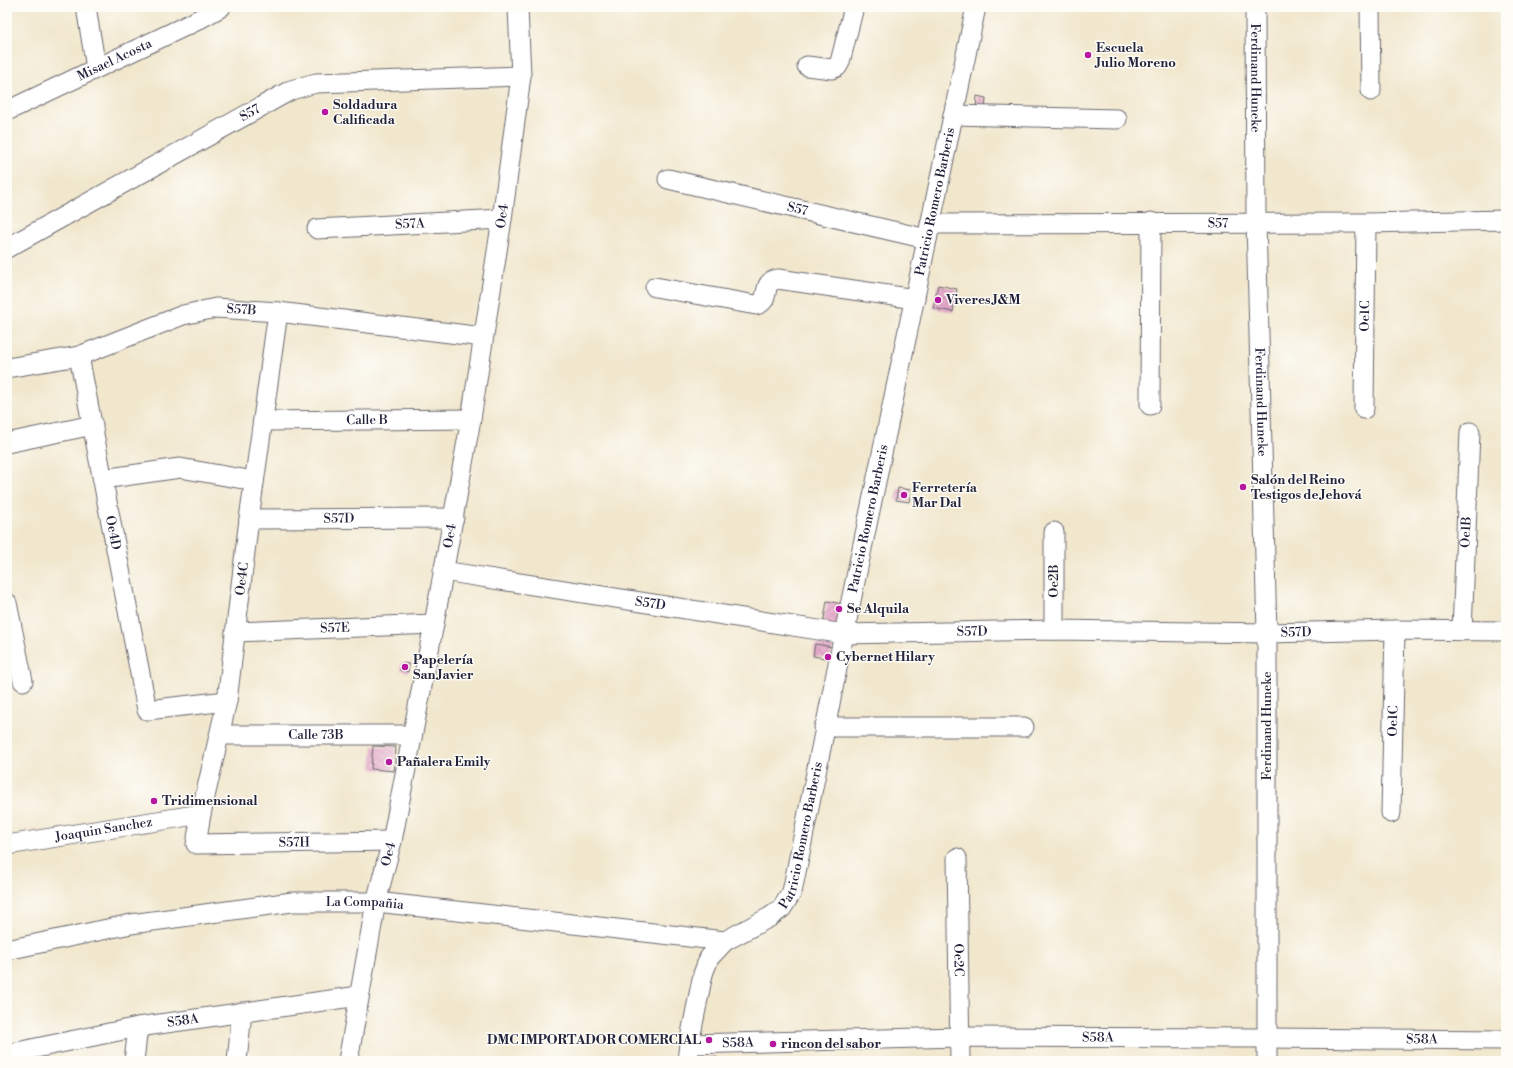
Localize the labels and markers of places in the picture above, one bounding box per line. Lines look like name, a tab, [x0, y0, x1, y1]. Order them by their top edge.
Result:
place label: Escuela Julio Moreno	[1094, 40, 1176, 71]
marker: Escuela Julio Moreno	[1083, 50, 1093, 60]
place label: Soldadura Calificada	[333, 97, 398, 128]
marker: Soldadura Calificada	[320, 107, 330, 117]
place label: Viveres J&M	[945, 292, 1021, 308]
marker: Viveres J&M	[933, 295, 943, 305]
place label: Salón del Reino Testigos de Jehová	[1251, 472, 1362, 503]
place label: Ferretería Mar Dal	[912, 480, 978, 511]
marker: Salón del Reino Testigos de Jehová	[1238, 482, 1248, 492]
marker: Ferretería Mar Dal	[899, 490, 909, 500]
place label: Se Alquila	[847, 601, 910, 617]
marker: Se Alquila	[834, 604, 844, 614]
place label: Cybernet Hilary	[836, 649, 935, 665]
place label: Papelería San Javier	[413, 652, 474, 683]
marker: Cybernet Hilary	[823, 652, 833, 662]
marker: Papelería San Javier	[400, 662, 410, 672]
place label: Pañalera Emily	[397, 754, 491, 770]
marker: Pañalera Emily	[384, 757, 394, 767]
place label: Tridimensional	[162, 793, 258, 809]
marker: Tridimensional	[149, 796, 159, 806]
place label: DMC IMPORTADOR COMERCIAL	[487, 1032, 701, 1048]
marker: DMC IMPORTADOR COMERCIAL	[704, 1035, 714, 1045]
place label: rincon del sabor	[781, 1036, 881, 1052]
marker: rincon del sabor	[768, 1039, 778, 1049]

